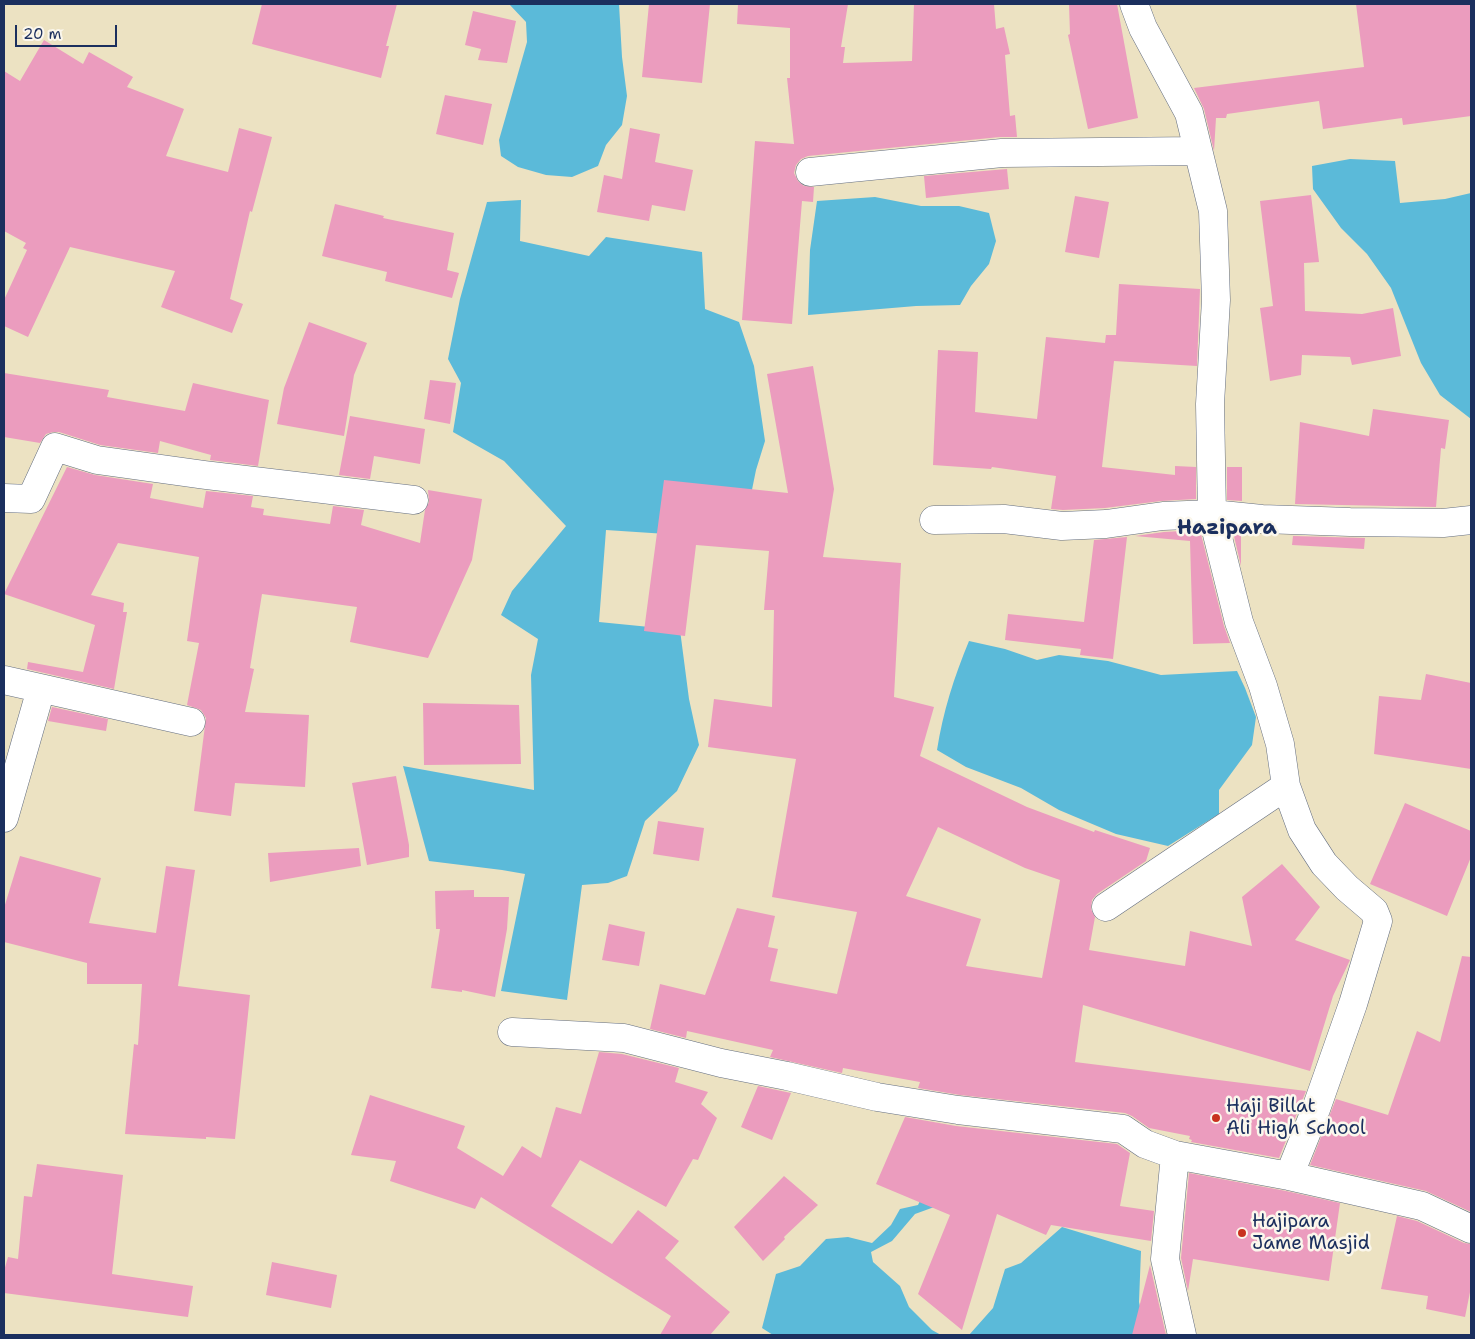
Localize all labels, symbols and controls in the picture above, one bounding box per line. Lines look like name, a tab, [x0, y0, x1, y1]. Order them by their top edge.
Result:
scale bar	[18, 15, 120, 47]
text: 20 m	[23, 24, 62, 44]
district label: Hazipara	[1177, 516, 1277, 542]
place label: Haji Billat Ali High School	[1226, 1096, 1366, 1140]
marker: Haji Billat Ali High School	[1210, 1112, 1222, 1124]
place label: Hajipara Jame Masjid	[1252, 1211, 1370, 1255]
marker: Hajipara Jame Masjid	[1236, 1227, 1248, 1239]

